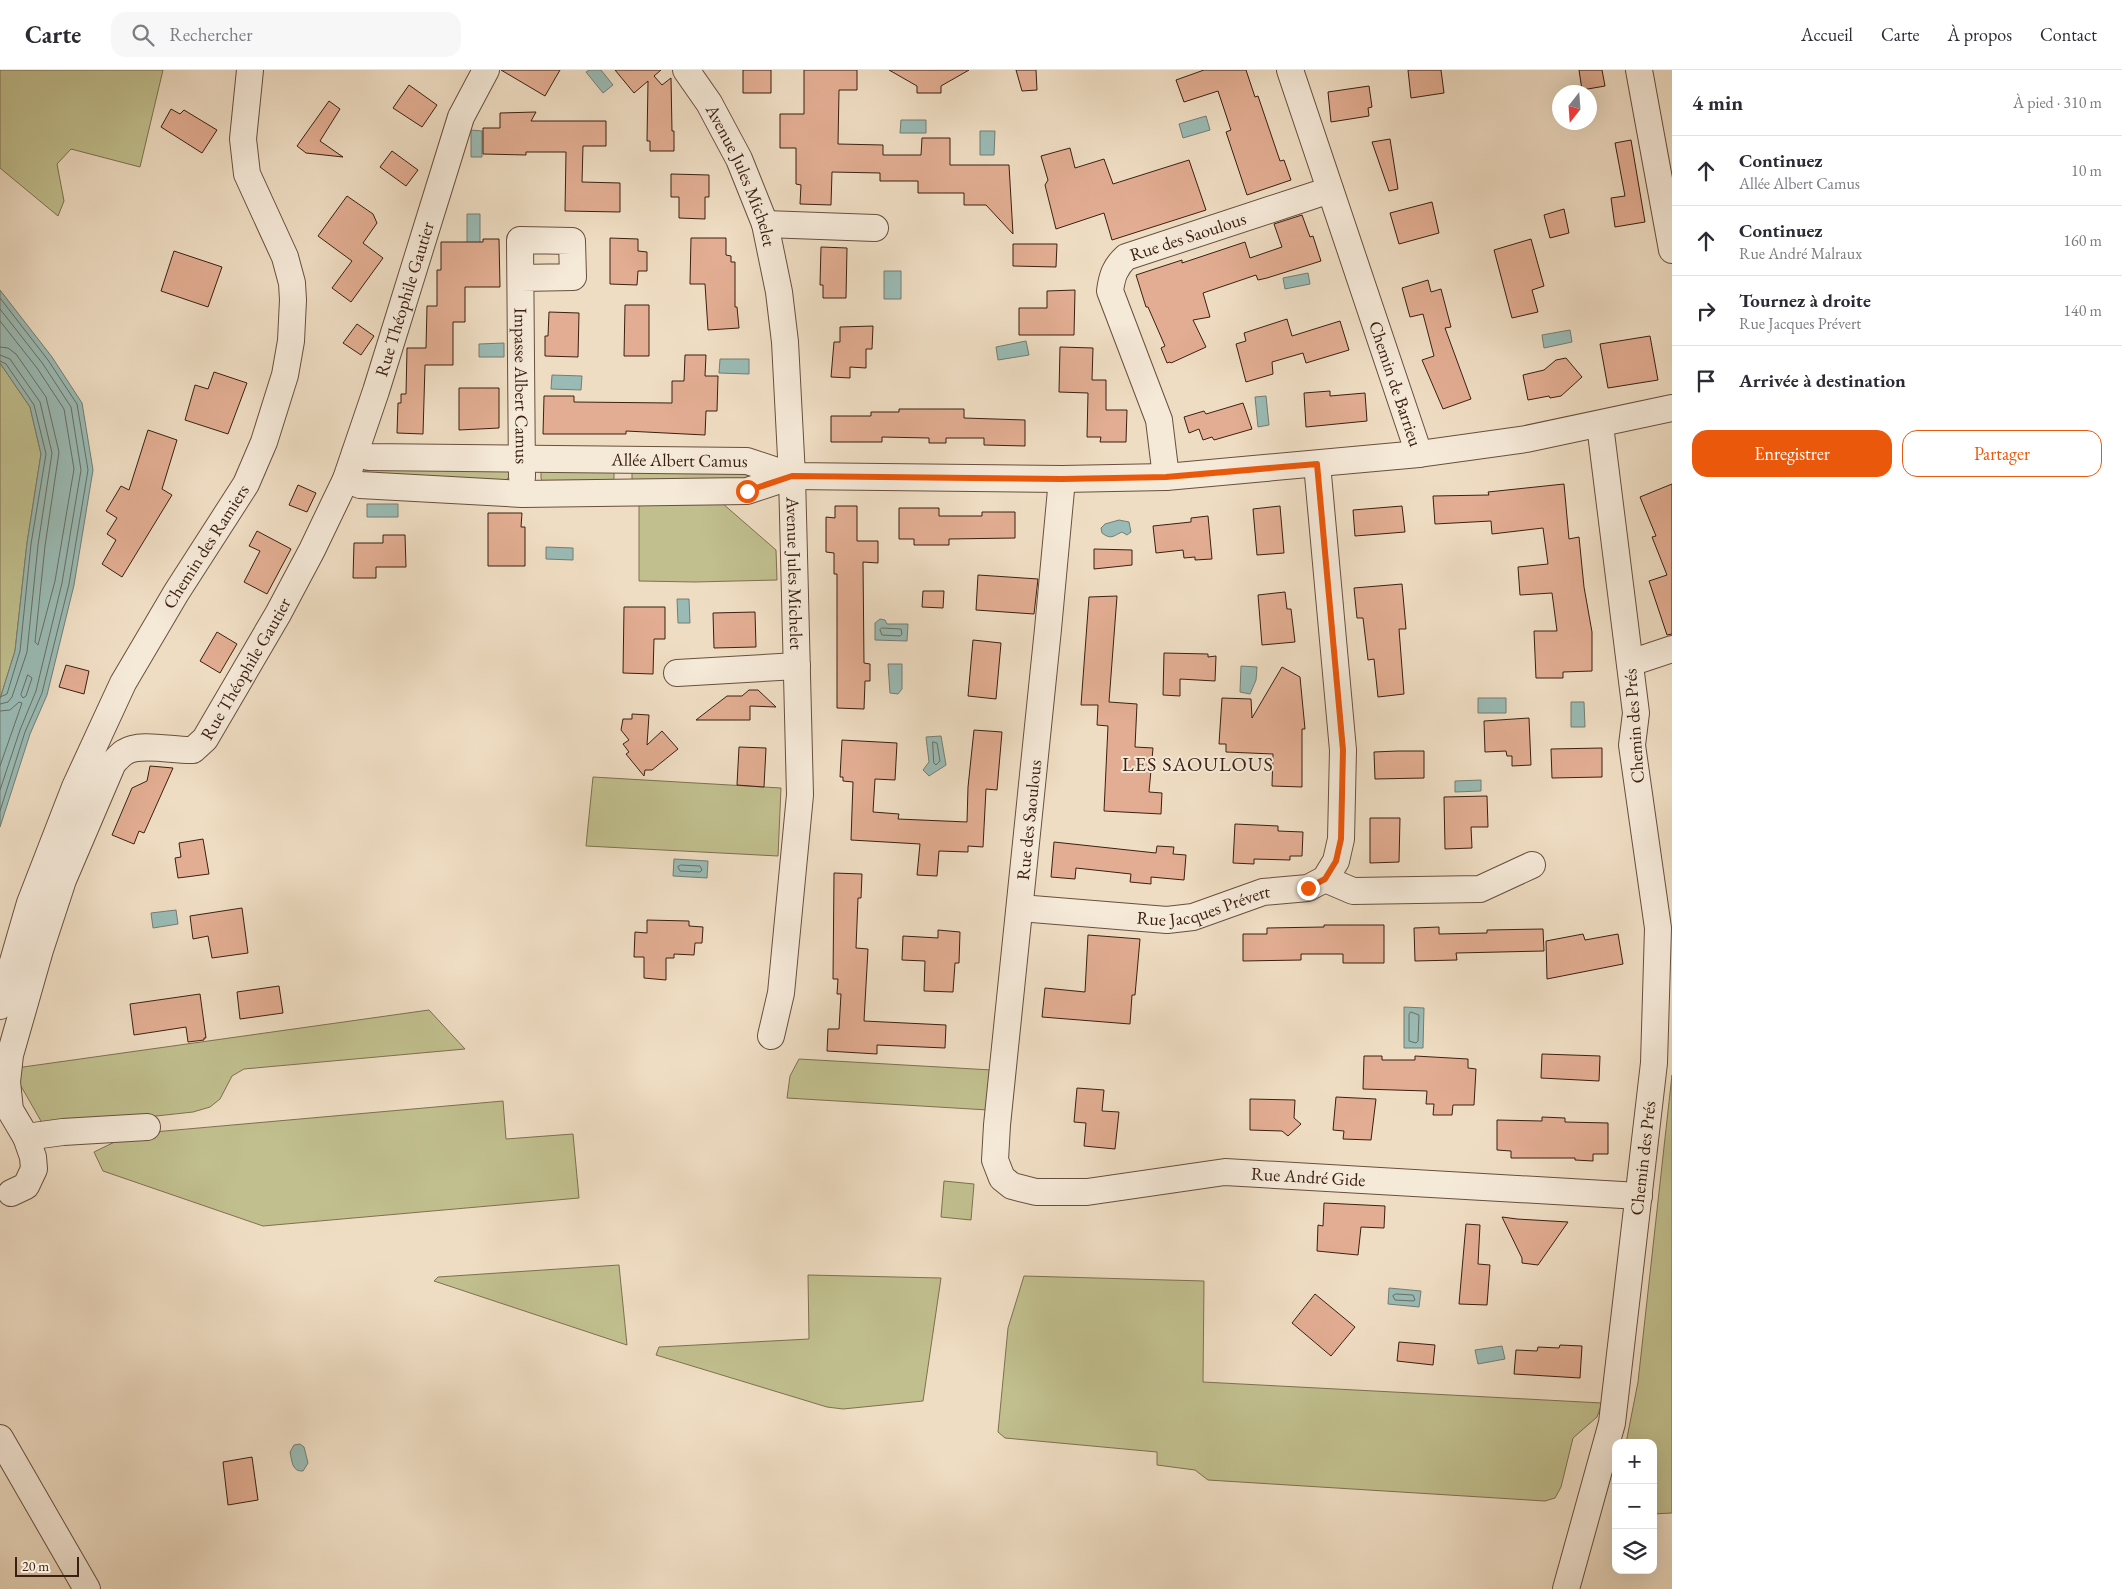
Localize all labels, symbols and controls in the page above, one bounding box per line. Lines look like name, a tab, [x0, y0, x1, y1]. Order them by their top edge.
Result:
search box	[111, 12, 461, 57]
text: Carte	[25, 19, 81, 50]
icon: search	[129, 21, 157, 49]
text: Rechercher	[169, 22, 253, 47]
text: Accueil	[1801, 23, 1853, 46]
text: Carte	[1881, 23, 1920, 46]
text: À propos	[1948, 23, 2012, 46]
text: Contact	[2040, 23, 2097, 46]
north arrow	[1552, 85, 1597, 130]
text: 4 min	[1692, 89, 1743, 116]
text: À pied · 310 m	[2013, 92, 2102, 113]
street label: Avenue Jules Michelet	[700, 99, 781, 249]
text: Continuez	[1739, 148, 1823, 173]
icon: ahead	[1692, 157, 1720, 185]
text: 10 m	[2071, 160, 2102, 181]
text: Allée Albert Camus	[1739, 173, 1860, 194]
street label: Rue des Saoulous	[1127, 206, 1249, 266]
text: Continuez	[1739, 218, 1823, 243]
street label: Rue Théophile Gautier	[369, 219, 439, 379]
icon: ahead	[1692, 227, 1720, 255]
text: 160 m	[2063, 230, 2102, 251]
text: Rue André Malraux	[1739, 243, 1862, 264]
text: Tournez à droite	[1739, 288, 1871, 313]
icon: right	[1692, 297, 1720, 325]
text: 140 m	[2063, 300, 2102, 321]
street label: Impasse Albert Camus	[510, 308, 534, 464]
text: Rue Jacques Prévert	[1739, 313, 1861, 334]
street label: Chemin de Barrieu	[1364, 318, 1428, 450]
icon: arrive	[1692, 367, 1720, 395]
text: Arrivée à destination	[1739, 368, 1906, 393]
button: Enregistrer	[1692, 430, 1892, 477]
button: Partager	[1902, 430, 2102, 477]
street label: Allée Albert Camus	[610, 448, 748, 472]
street label: Chemin des Ramiers	[157, 479, 254, 613]
route start	[736, 480, 759, 503]
street label: Avenue Jules Michelet	[781, 495, 808, 650]
street label: Rue Théophile Gautier	[195, 594, 296, 744]
street label: Chemin des Prés	[1618, 668, 1649, 784]
district label: LES SAOULOUS	[1122, 751, 1274, 777]
street label: Rue des Saoulous	[1011, 758, 1046, 881]
route end	[1297, 877, 1320, 900]
street label: Rue Jacques Prévert	[1136, 879, 1271, 931]
street label: Chemin des Prés	[1624, 1099, 1661, 1216]
street label: Rue André Gide	[1250, 1162, 1366, 1191]
map controls	[1612, 1439, 1657, 1574]
button: +	[1612, 1439, 1657, 1484]
button: −	[1612, 1484, 1657, 1529]
button: layers	[1612, 1529, 1657, 1574]
scale bar	[15, 1554, 79, 1577]
text: 20 m	[22, 1557, 49, 1575]

